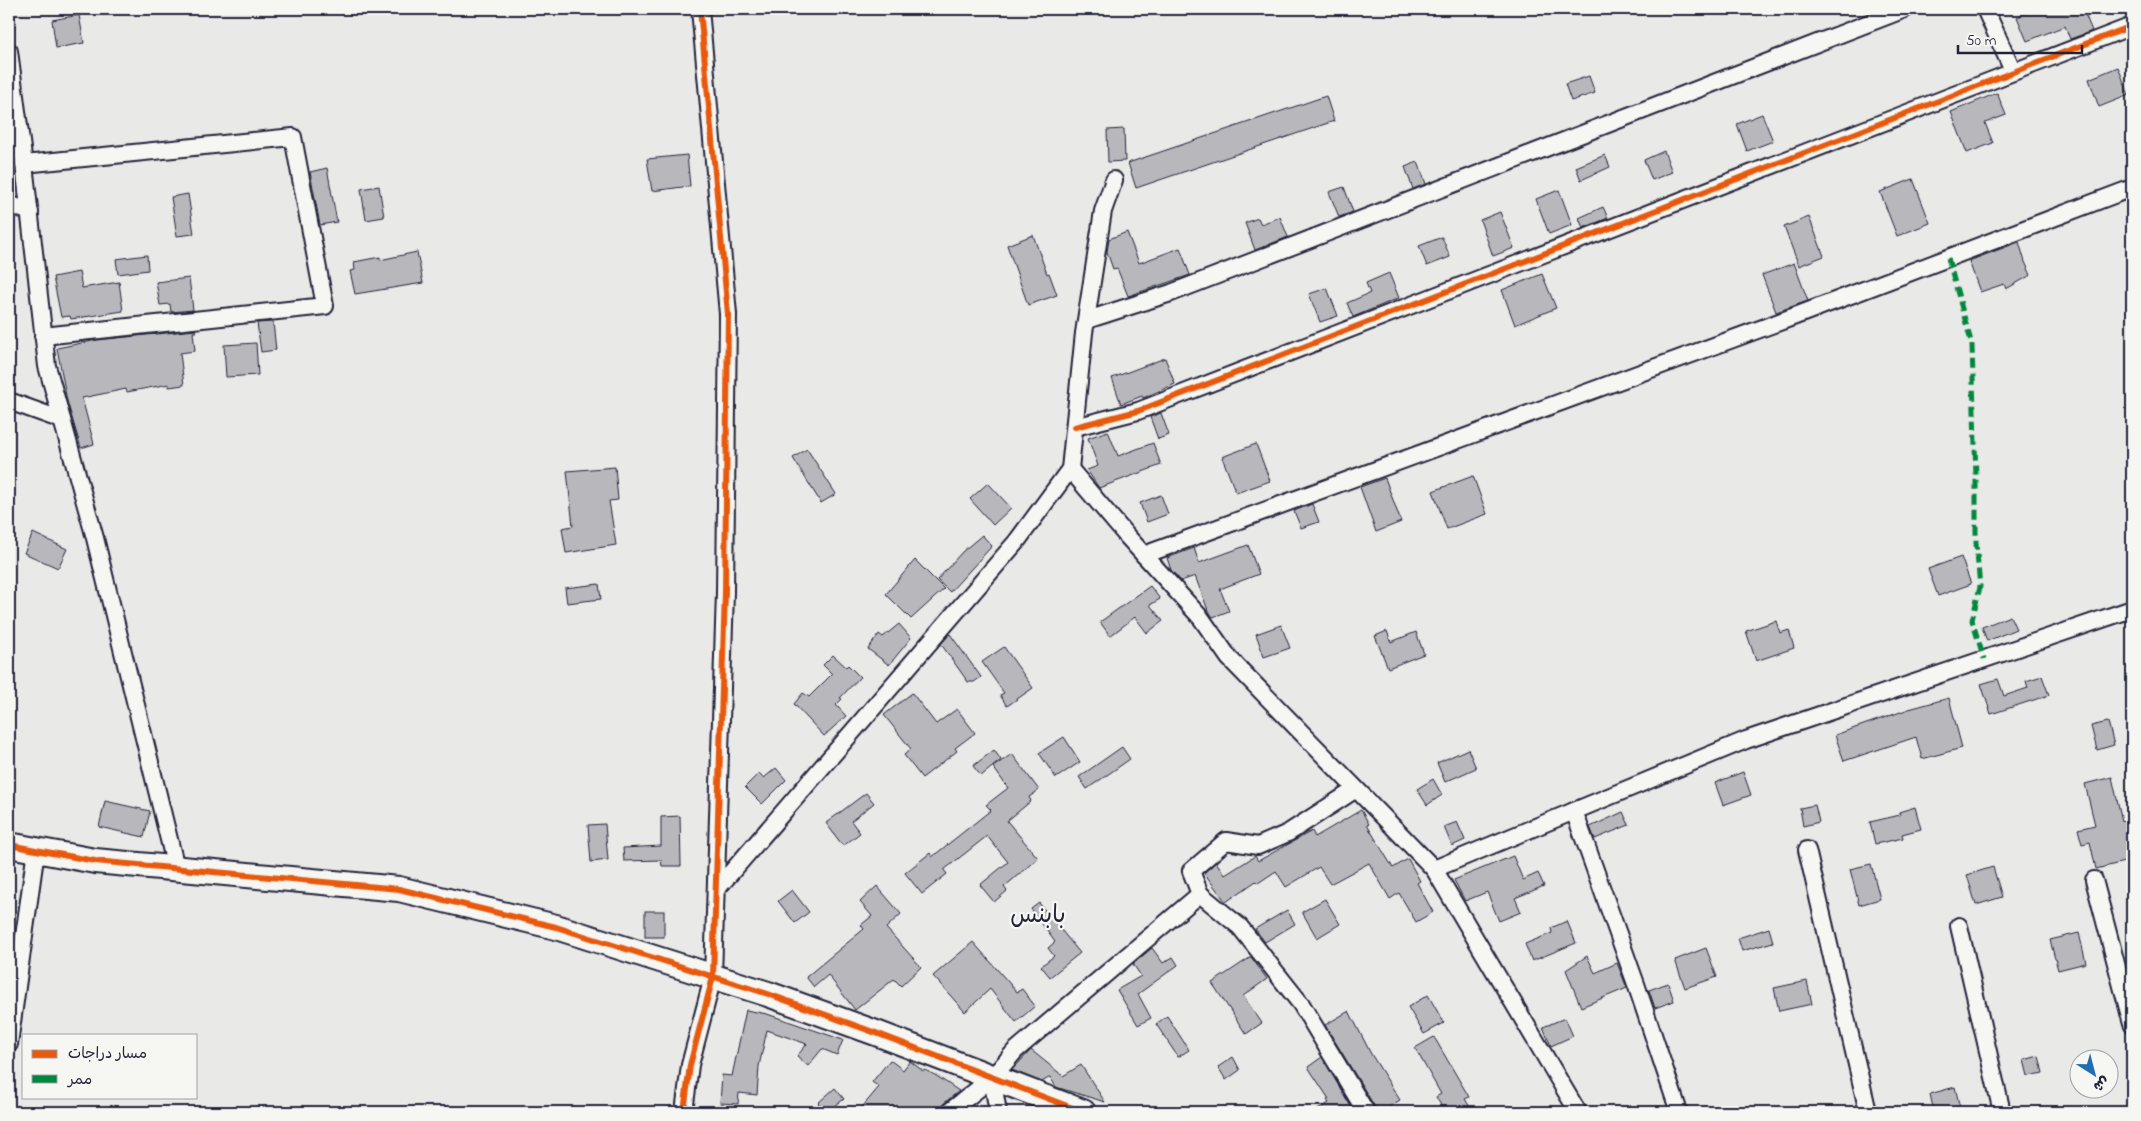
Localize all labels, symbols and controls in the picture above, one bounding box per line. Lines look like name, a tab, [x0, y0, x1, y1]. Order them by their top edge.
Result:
scale bar	[1958, 22, 2082, 54]
text: 50 m	[1966, 30, 1997, 52]
district label: بابنس	[1010, 899, 1066, 934]
legend	[22, 1034, 198, 1098]
text: مسار دراجات	[68, 1043, 147, 1065]
north arrow	[2068, 1048, 2118, 1098]
text: ممر	[66, 1069, 92, 1091]
text: ش	[2088, 1070, 2113, 1096]

